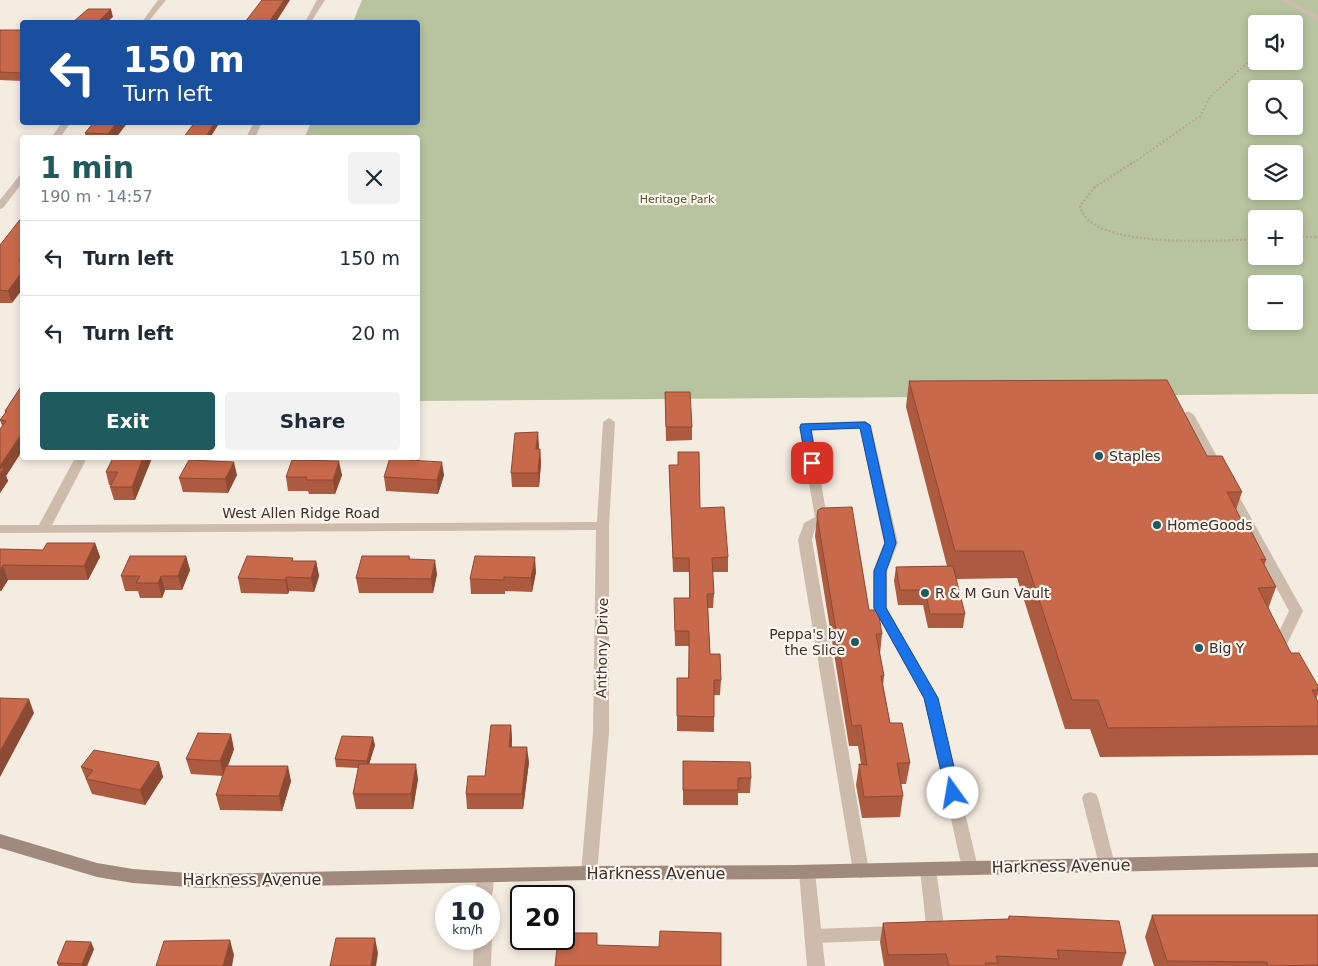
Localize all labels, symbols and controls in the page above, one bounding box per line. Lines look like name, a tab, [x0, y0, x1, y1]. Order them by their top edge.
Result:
map controls	[1248, 15, 1303, 330]
button: sound	[1248, 15, 1303, 70]
icon: left	[40, 40, 105, 105]
text: 150 m	[123, 40, 245, 80]
button: search	[1248, 80, 1303, 135]
text: Turn left	[123, 81, 212, 106]
button: layers	[1248, 145, 1303, 200]
text: 1 min	[40, 150, 134, 185]
button: close	[348, 152, 400, 204]
text: 190 m · 14:57	[40, 187, 153, 206]
park label: Heritage Park	[640, 193, 715, 206]
button: +	[1248, 210, 1303, 265]
icon: left	[40, 244, 68, 272]
text: Turn left	[83, 247, 174, 269]
text: 150 m	[339, 247, 400, 269]
button: −	[1248, 275, 1303, 330]
icon: left	[40, 319, 68, 347]
text: Turn left	[83, 322, 174, 344]
text: 20 m	[351, 322, 400, 344]
button: Exit	[40, 392, 215, 450]
button: Share	[225, 392, 400, 450]
pin	[791, 442, 833, 484]
place label: Staples	[1109, 448, 1161, 464]
icon: arrive	[798, 449, 826, 477]
marker: Staples	[1093, 450, 1105, 462]
street label: West Allen Ridge Road	[222, 505, 380, 521]
place label: HomeGoods	[1167, 517, 1253, 533]
marker: HomeGoods	[1151, 519, 1163, 531]
place label: R & M Gun Vault	[935, 585, 1050, 601]
marker: R & M Gun Vault	[919, 587, 931, 599]
street label: Anthony Drive	[593, 598, 611, 698]
place label: Peppa's by the Slice	[769, 626, 845, 658]
marker: Peppa's by the Slice	[849, 636, 861, 648]
place label: Big Y	[1209, 640, 1245, 656]
marker: Big Y	[1193, 642, 1205, 654]
position arrow	[926, 766, 978, 818]
street label: Harkness Avenue	[991, 855, 1131, 877]
street label: Harkness Avenue	[587, 864, 725, 883]
street label: Harkness Avenue	[183, 870, 321, 889]
speed limit sign: 20	[510, 885, 575, 950]
text: 10	[450, 897, 485, 926]
text: km/h	[452, 923, 483, 937]

